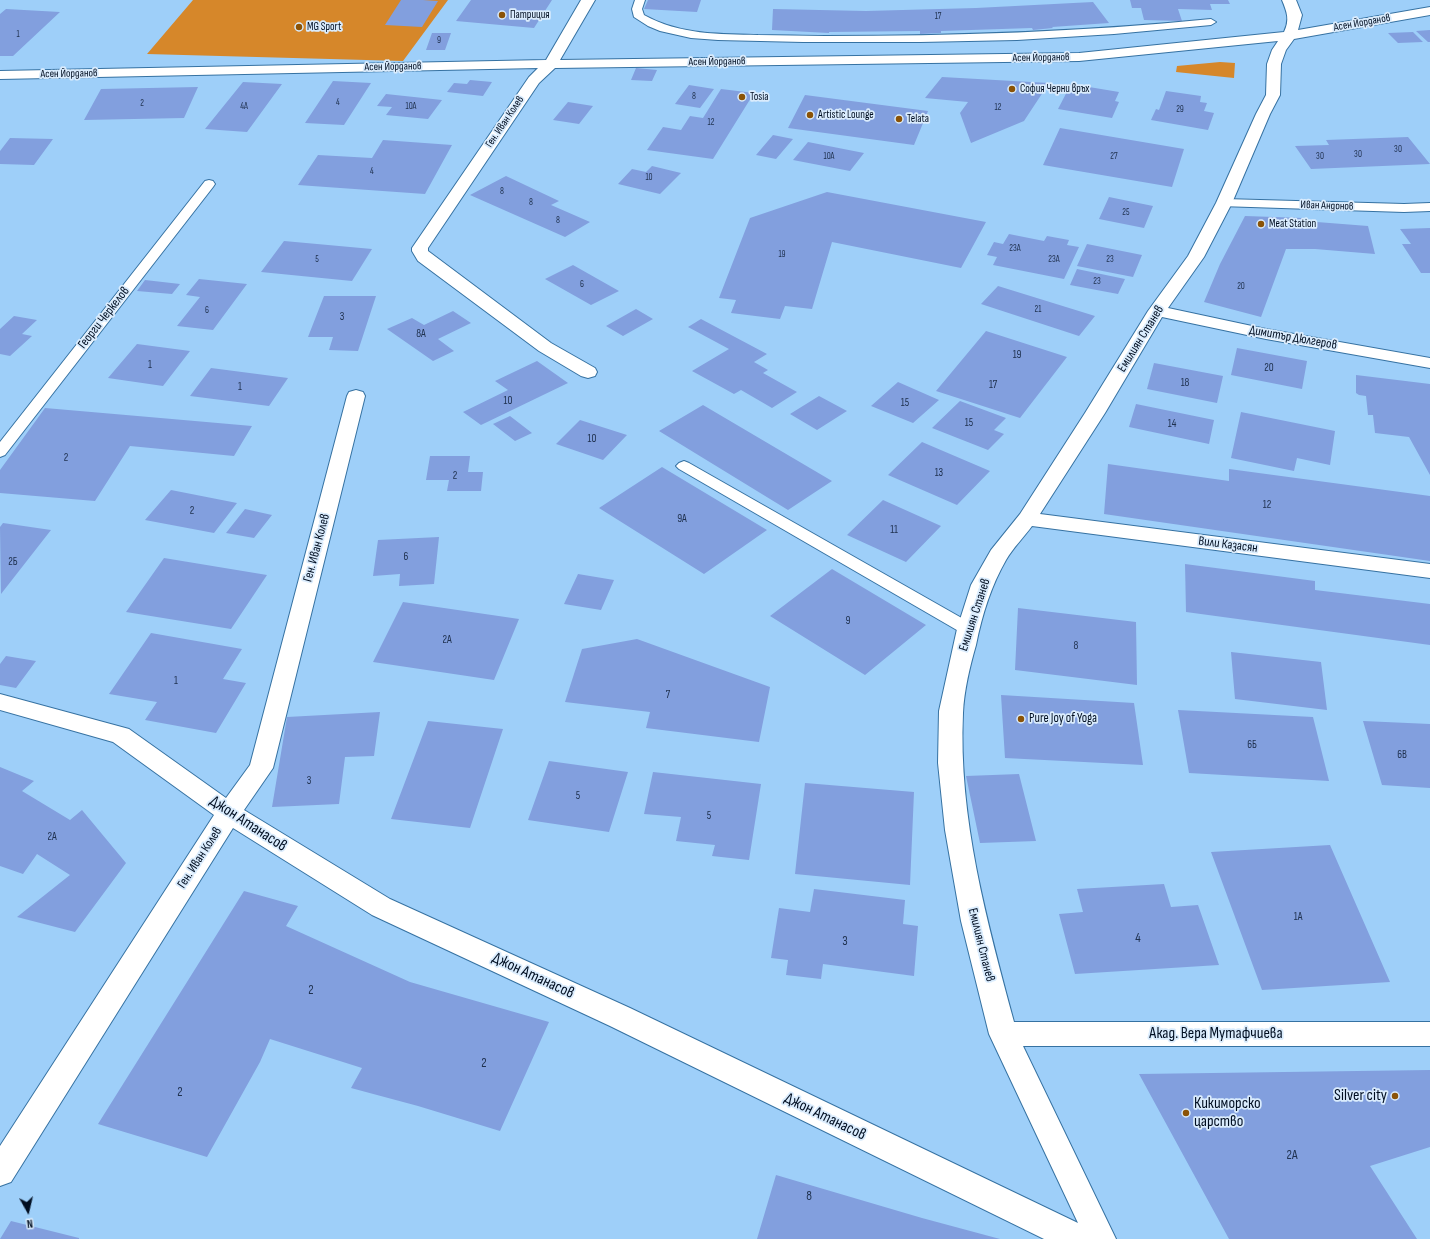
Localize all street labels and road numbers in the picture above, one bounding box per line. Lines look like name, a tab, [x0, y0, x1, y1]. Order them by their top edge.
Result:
street label: Асен Йорданов	[1333, 12, 1391, 34]
street label: Асен Йорданов	[1012, 51, 1070, 65]
street label: Асен Йорданов	[688, 55, 746, 69]
street label: Асен Йорданов	[364, 60, 422, 74]
street label: Асен Йорданов	[40, 67, 98, 81]
street label: Ген. Иван Колев	[483, 94, 527, 150]
street label: Иван Андонов	[1300, 198, 1354, 214]
street label: Георги Черкелов	[75, 284, 133, 352]
street label: Емилиян Станев	[1114, 303, 1168, 375]
street label: Димитър Дюлгеров	[1248, 323, 1338, 353]
street label: Ген. Иван Колев	[300, 512, 334, 584]
street label: Вили Казасян	[1198, 534, 1258, 556]
street label: Емилиян Станев	[956, 577, 994, 653]
street label: Джон Атанасов	[206, 792, 290, 856]
street label: Ген. Иван Колев	[174, 824, 226, 892]
street label: Емилиян Станев	[964, 907, 998, 983]
street label: Джон Атанасов	[489, 949, 577, 1003]
street label: Акад. Вера Мутафчиева	[1149, 1024, 1283, 1044]
street label: Джон Атанасов	[781, 1089, 869, 1145]

